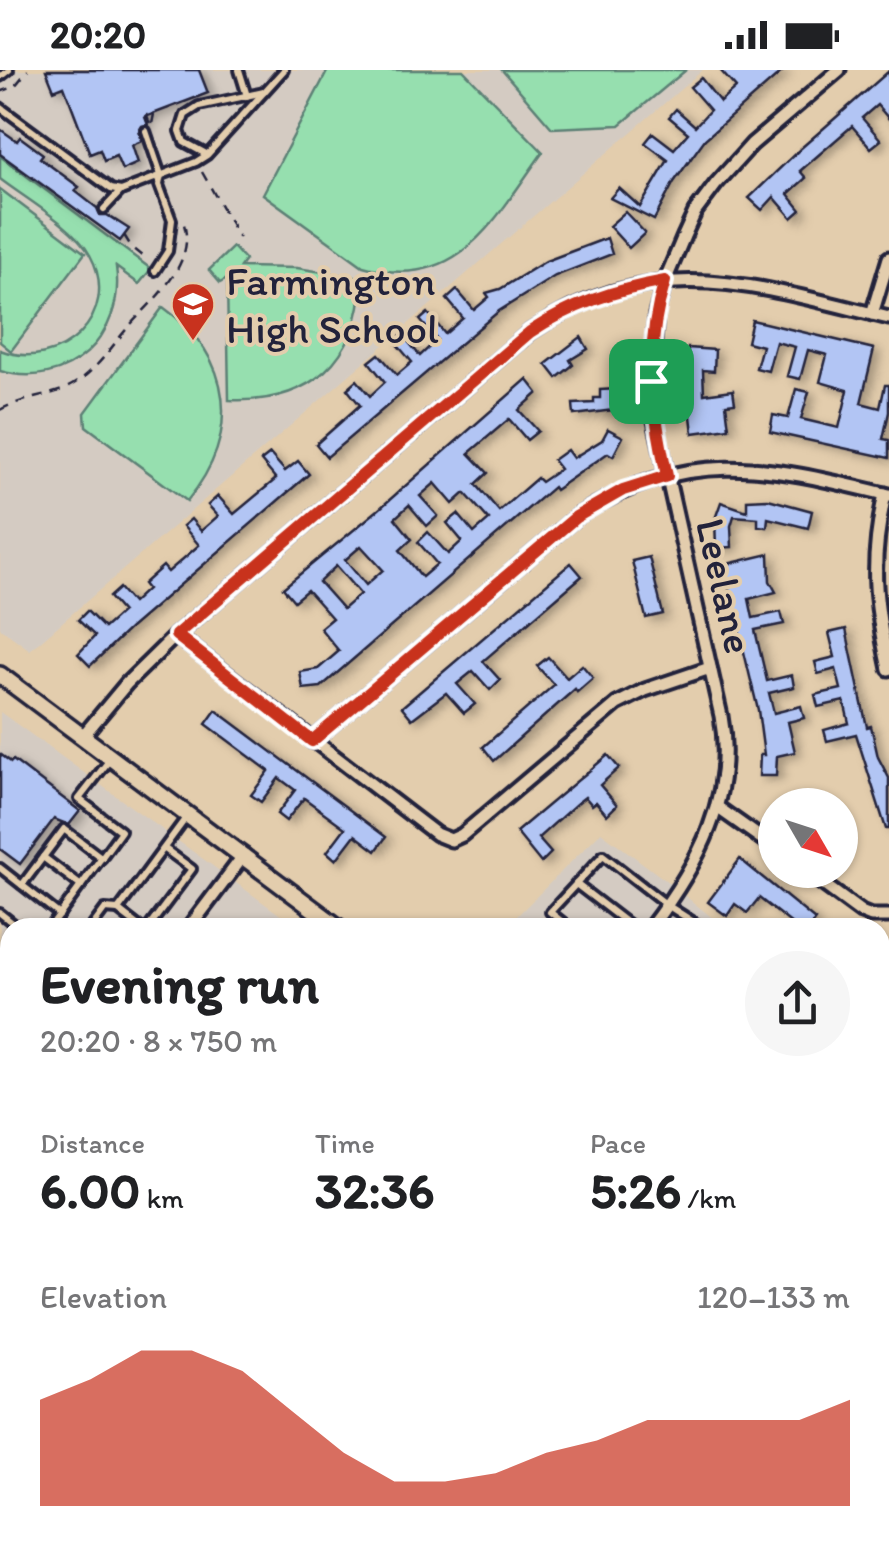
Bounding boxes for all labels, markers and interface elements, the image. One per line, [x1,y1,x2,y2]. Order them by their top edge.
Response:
text: 20:20 [50,12,146,58]
place label: Farmington High School [226,255,439,354]
school or university icon: Farmington High School [170,281,216,342]
pin [609,339,694,424]
icon: arrive [624,354,679,409]
street label: Leelane [685,513,765,659]
north arrow [758,788,858,888]
map controls [758,788,858,888]
text: Evening run [40,951,319,1017]
button: share [745,951,850,1056]
text: 20:20 · 8 × 750 m [40,1022,277,1060]
text: Distance [40,1126,145,1160]
text: Time [315,1126,375,1160]
text: Pace [590,1126,646,1160]
text: 6.00 [40,1160,140,1221]
text: 32:36 [315,1160,435,1221]
text: 5:26 [590,1160,681,1221]
text: km [140,1181,184,1215]
text: /km [681,1181,736,1215]
text: Elevation [40,1278,167,1316]
text: 120–133 m [697,1278,850,1316]

